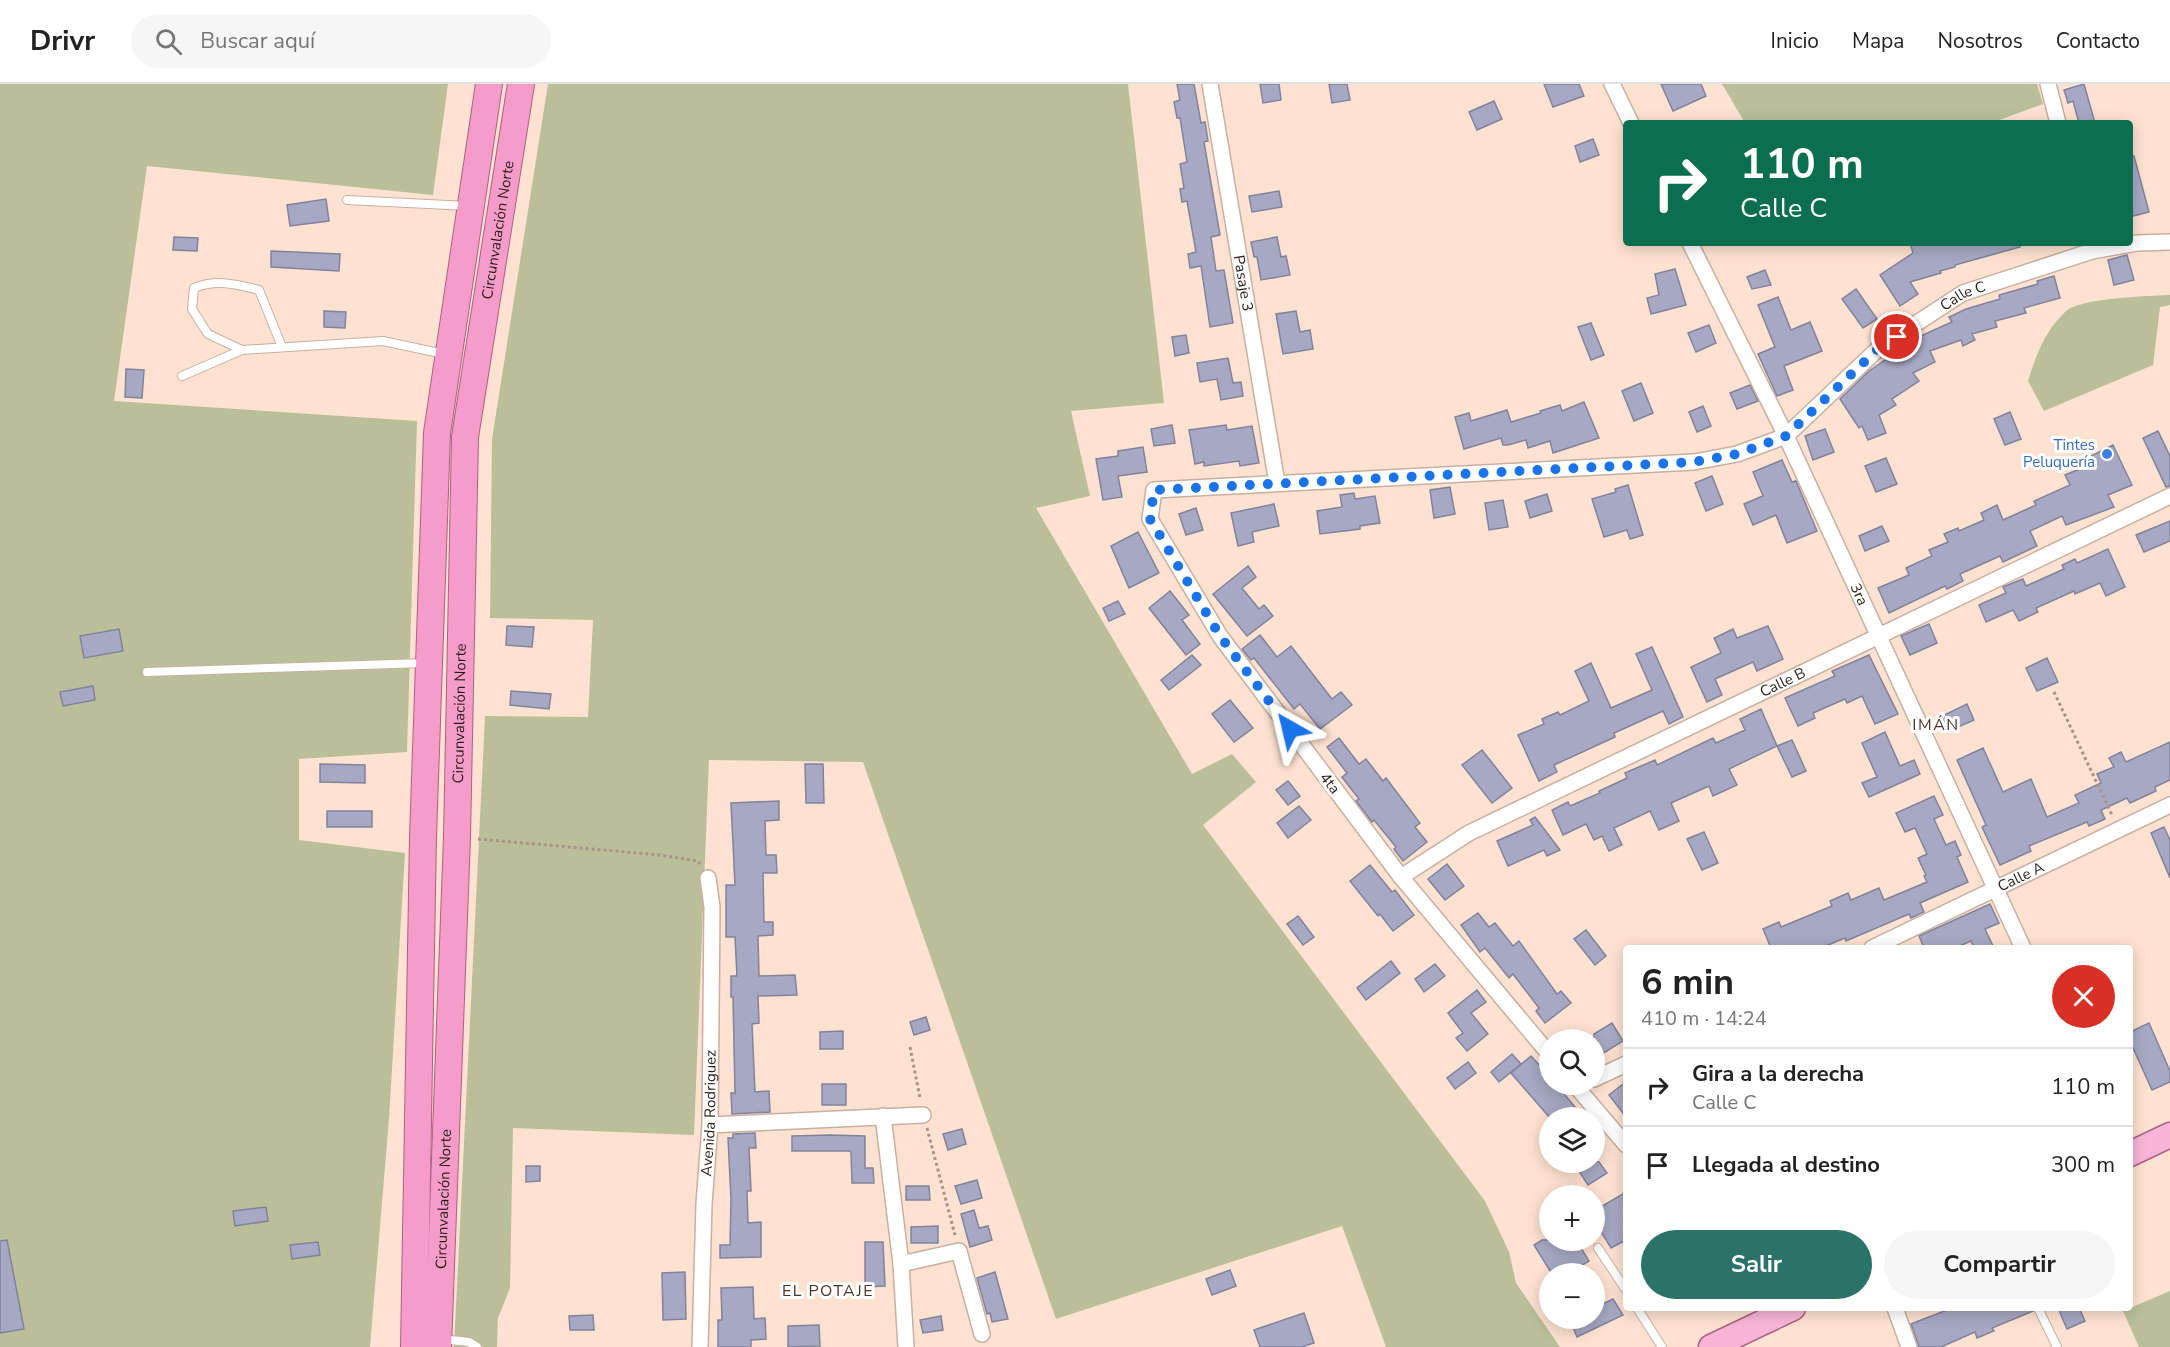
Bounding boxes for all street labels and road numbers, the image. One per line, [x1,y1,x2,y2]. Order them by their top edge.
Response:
street label: Circunvalación Norte [477,159,519,301]
street label: Pasaje 3 [1229,254,1258,313]
street label: Calle C [1936,276,1988,315]
street label: 3ra [1846,580,1873,609]
street label: Circunvalación Norte [448,643,471,784]
street label: Calle B [1756,663,1809,702]
street label: 4ta [1315,768,1345,798]
street label: Calle A [1994,857,2047,896]
street label: Avenida Rodriguez [696,1050,721,1177]
street label: Circunvalación Norte [431,1129,456,1270]

